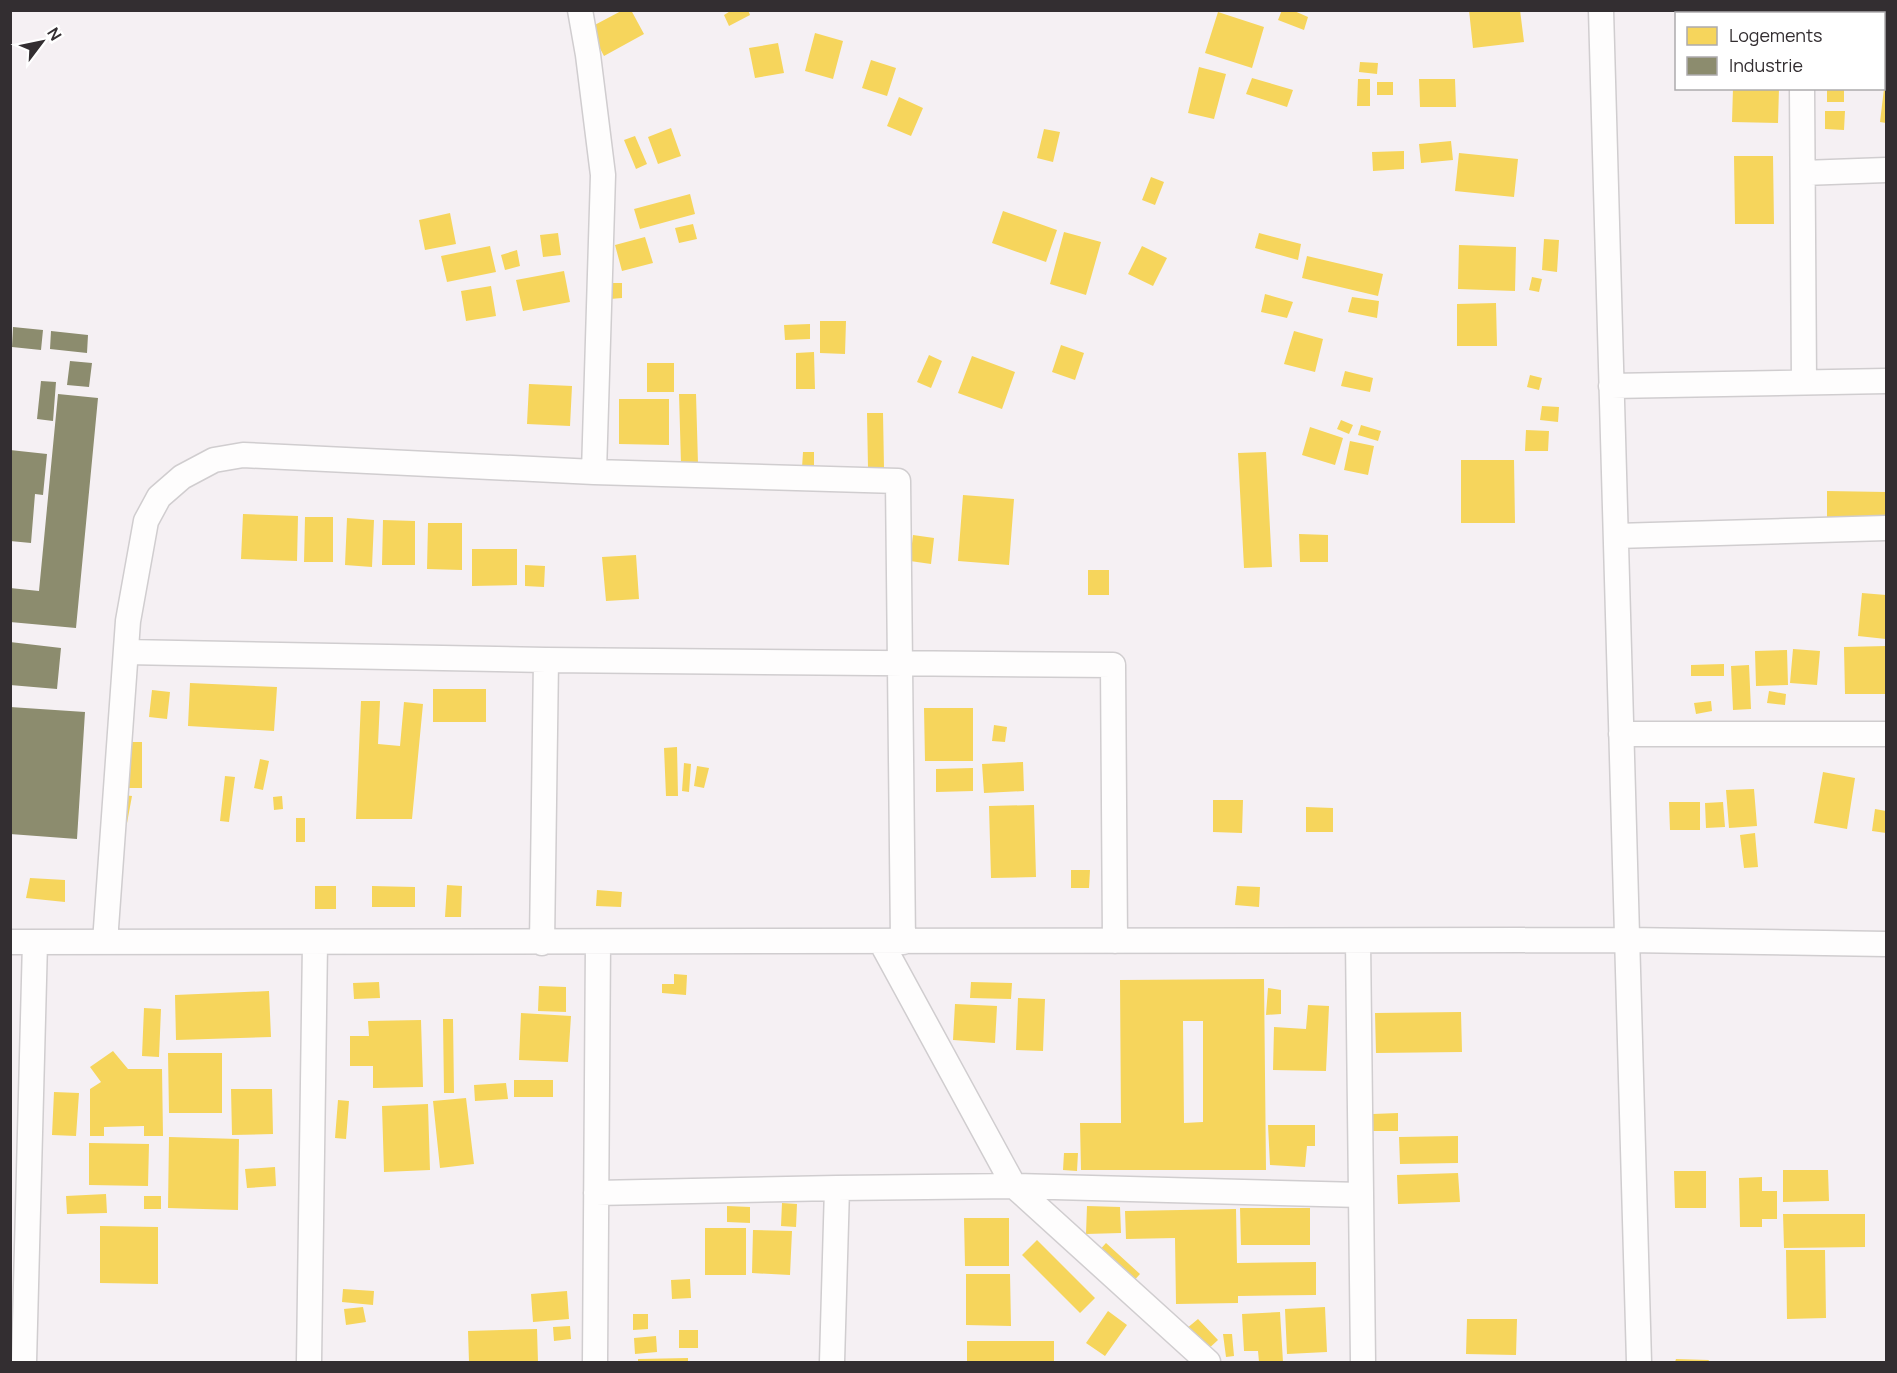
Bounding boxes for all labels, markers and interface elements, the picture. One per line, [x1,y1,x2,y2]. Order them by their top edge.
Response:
north arrow [12,12,72,72]
legend [1675,12,1885,90]
text: N [42,23,67,45]
text: Logements [1729,23,1823,47]
text: Industrie [1729,53,1803,77]

